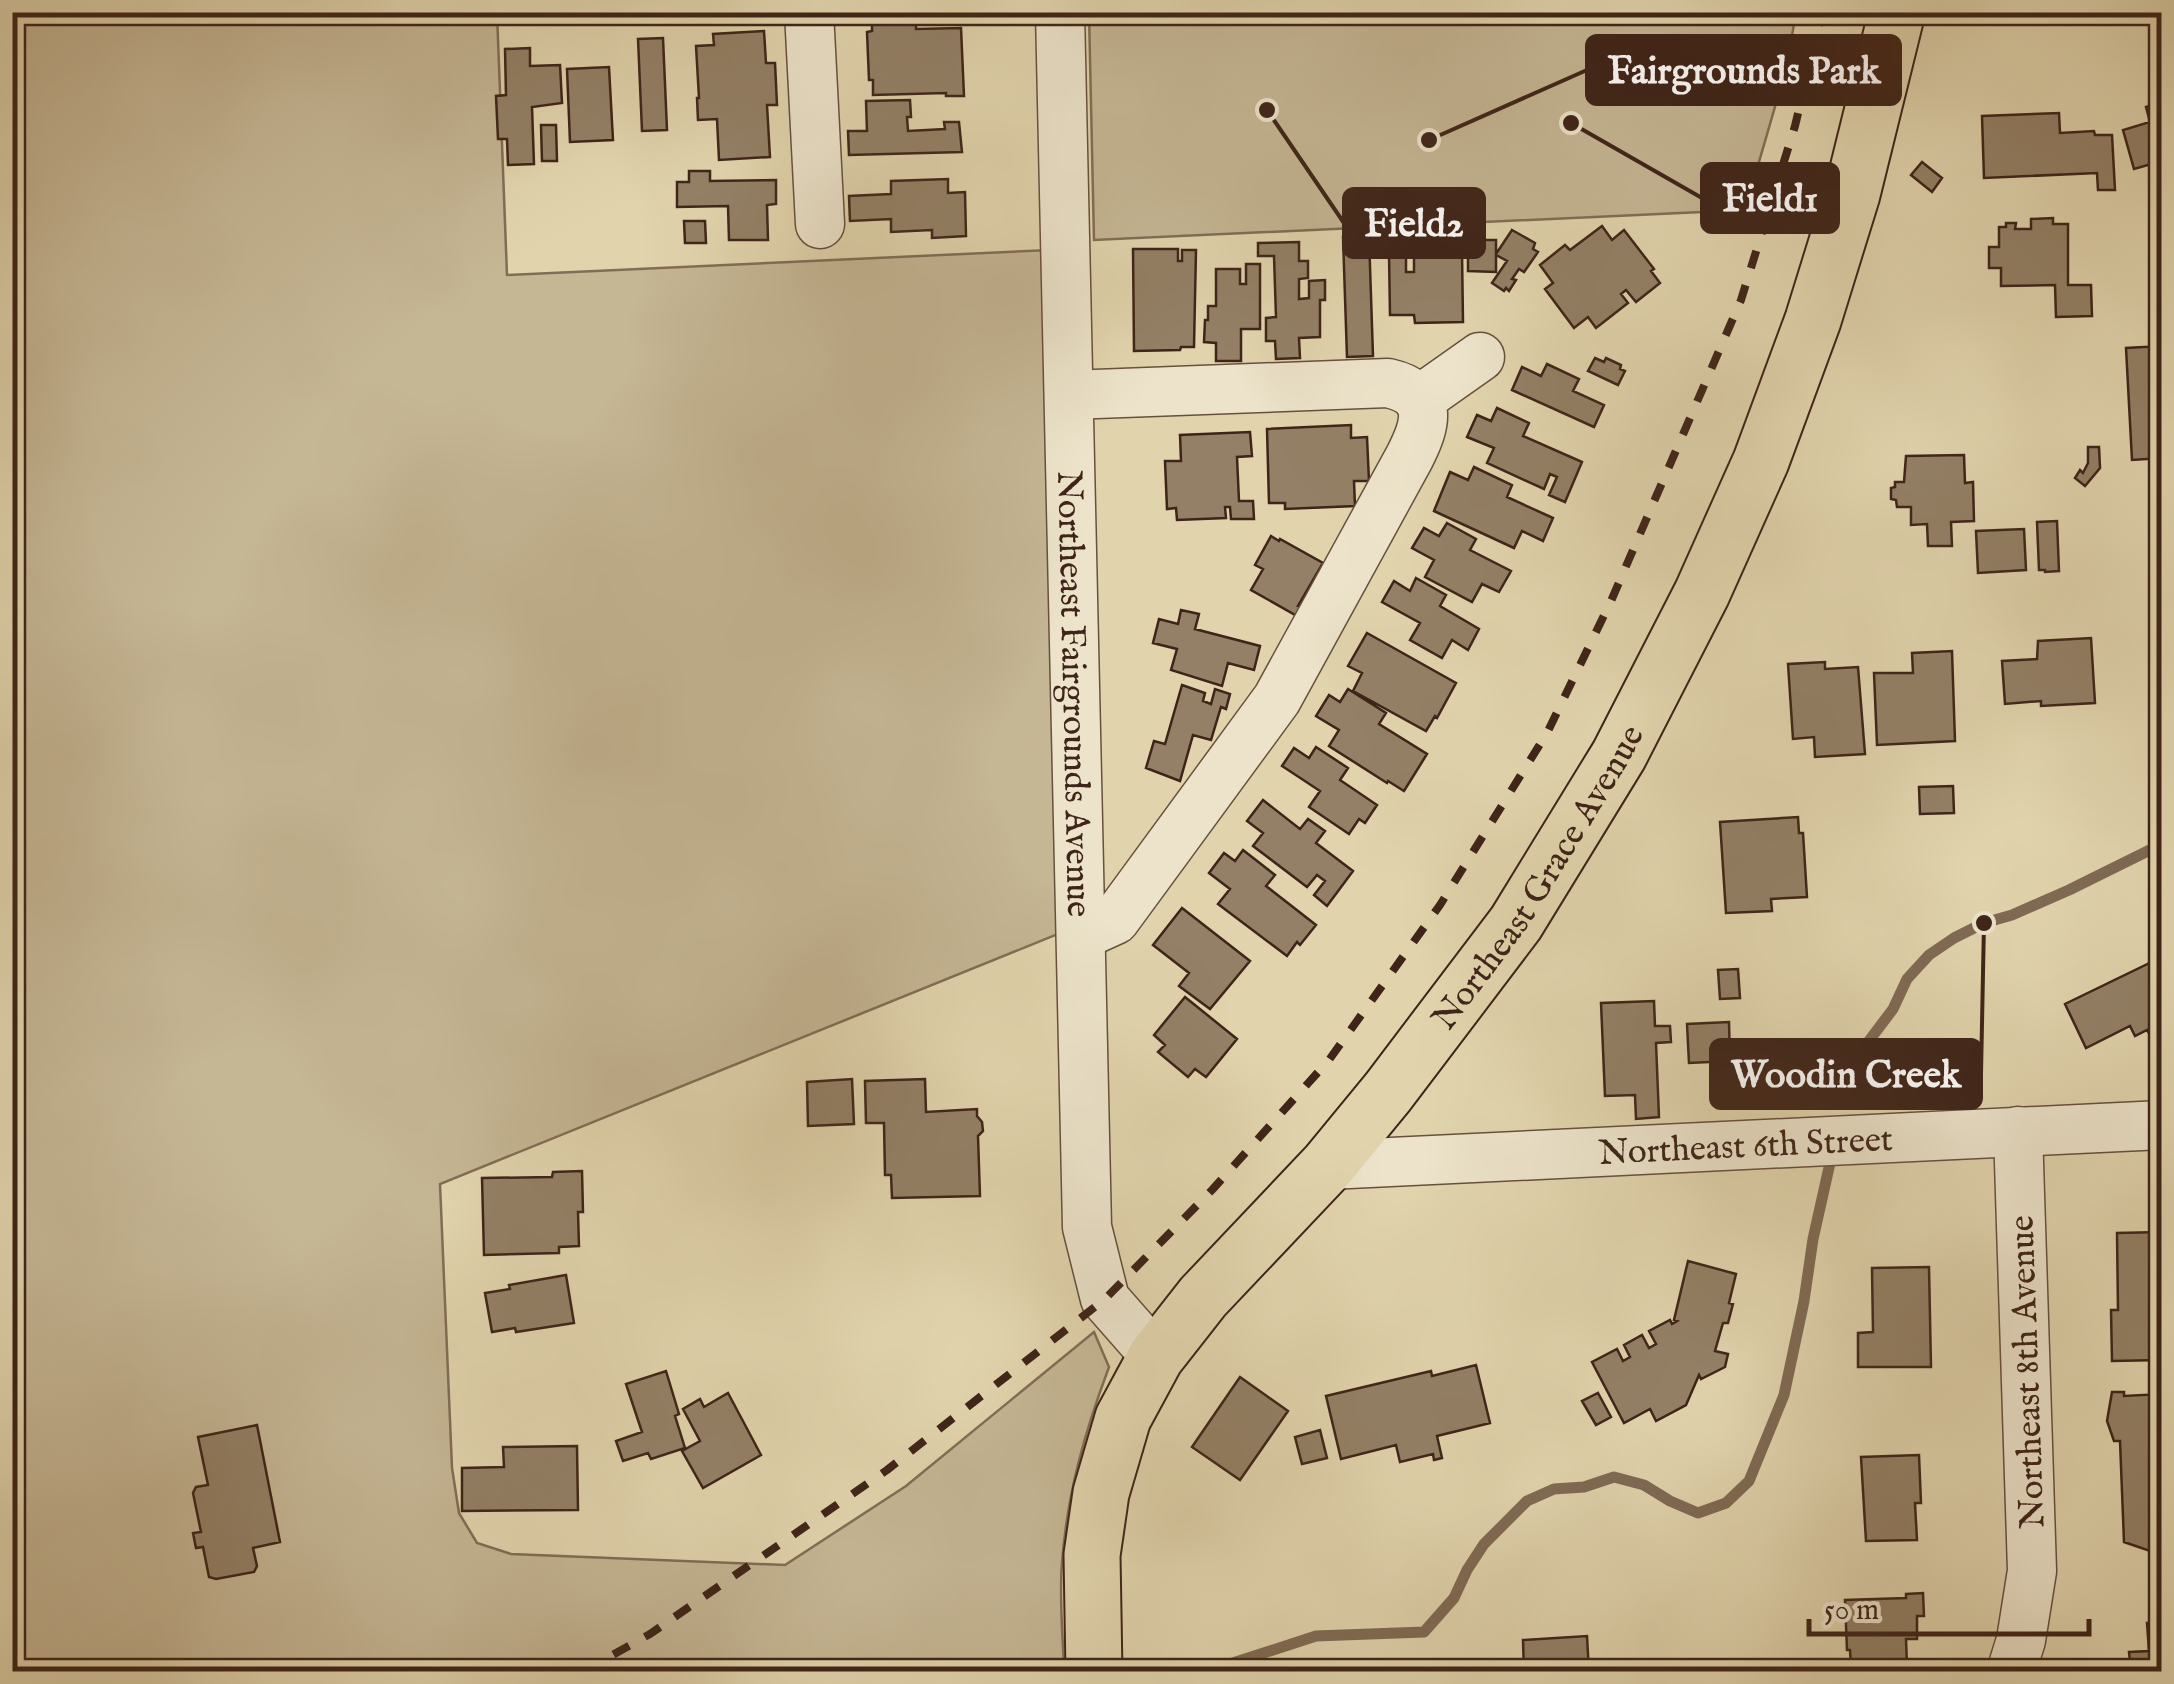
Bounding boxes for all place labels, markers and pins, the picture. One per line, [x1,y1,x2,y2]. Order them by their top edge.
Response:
callout: Fairgrounds Park [1587,36,1900,104]
callout: Field1 [1702,164,1838,232]
callout: Field2 [1344,189,1484,257]
callout: Woodin Creek [1711,1040,1981,1108]

